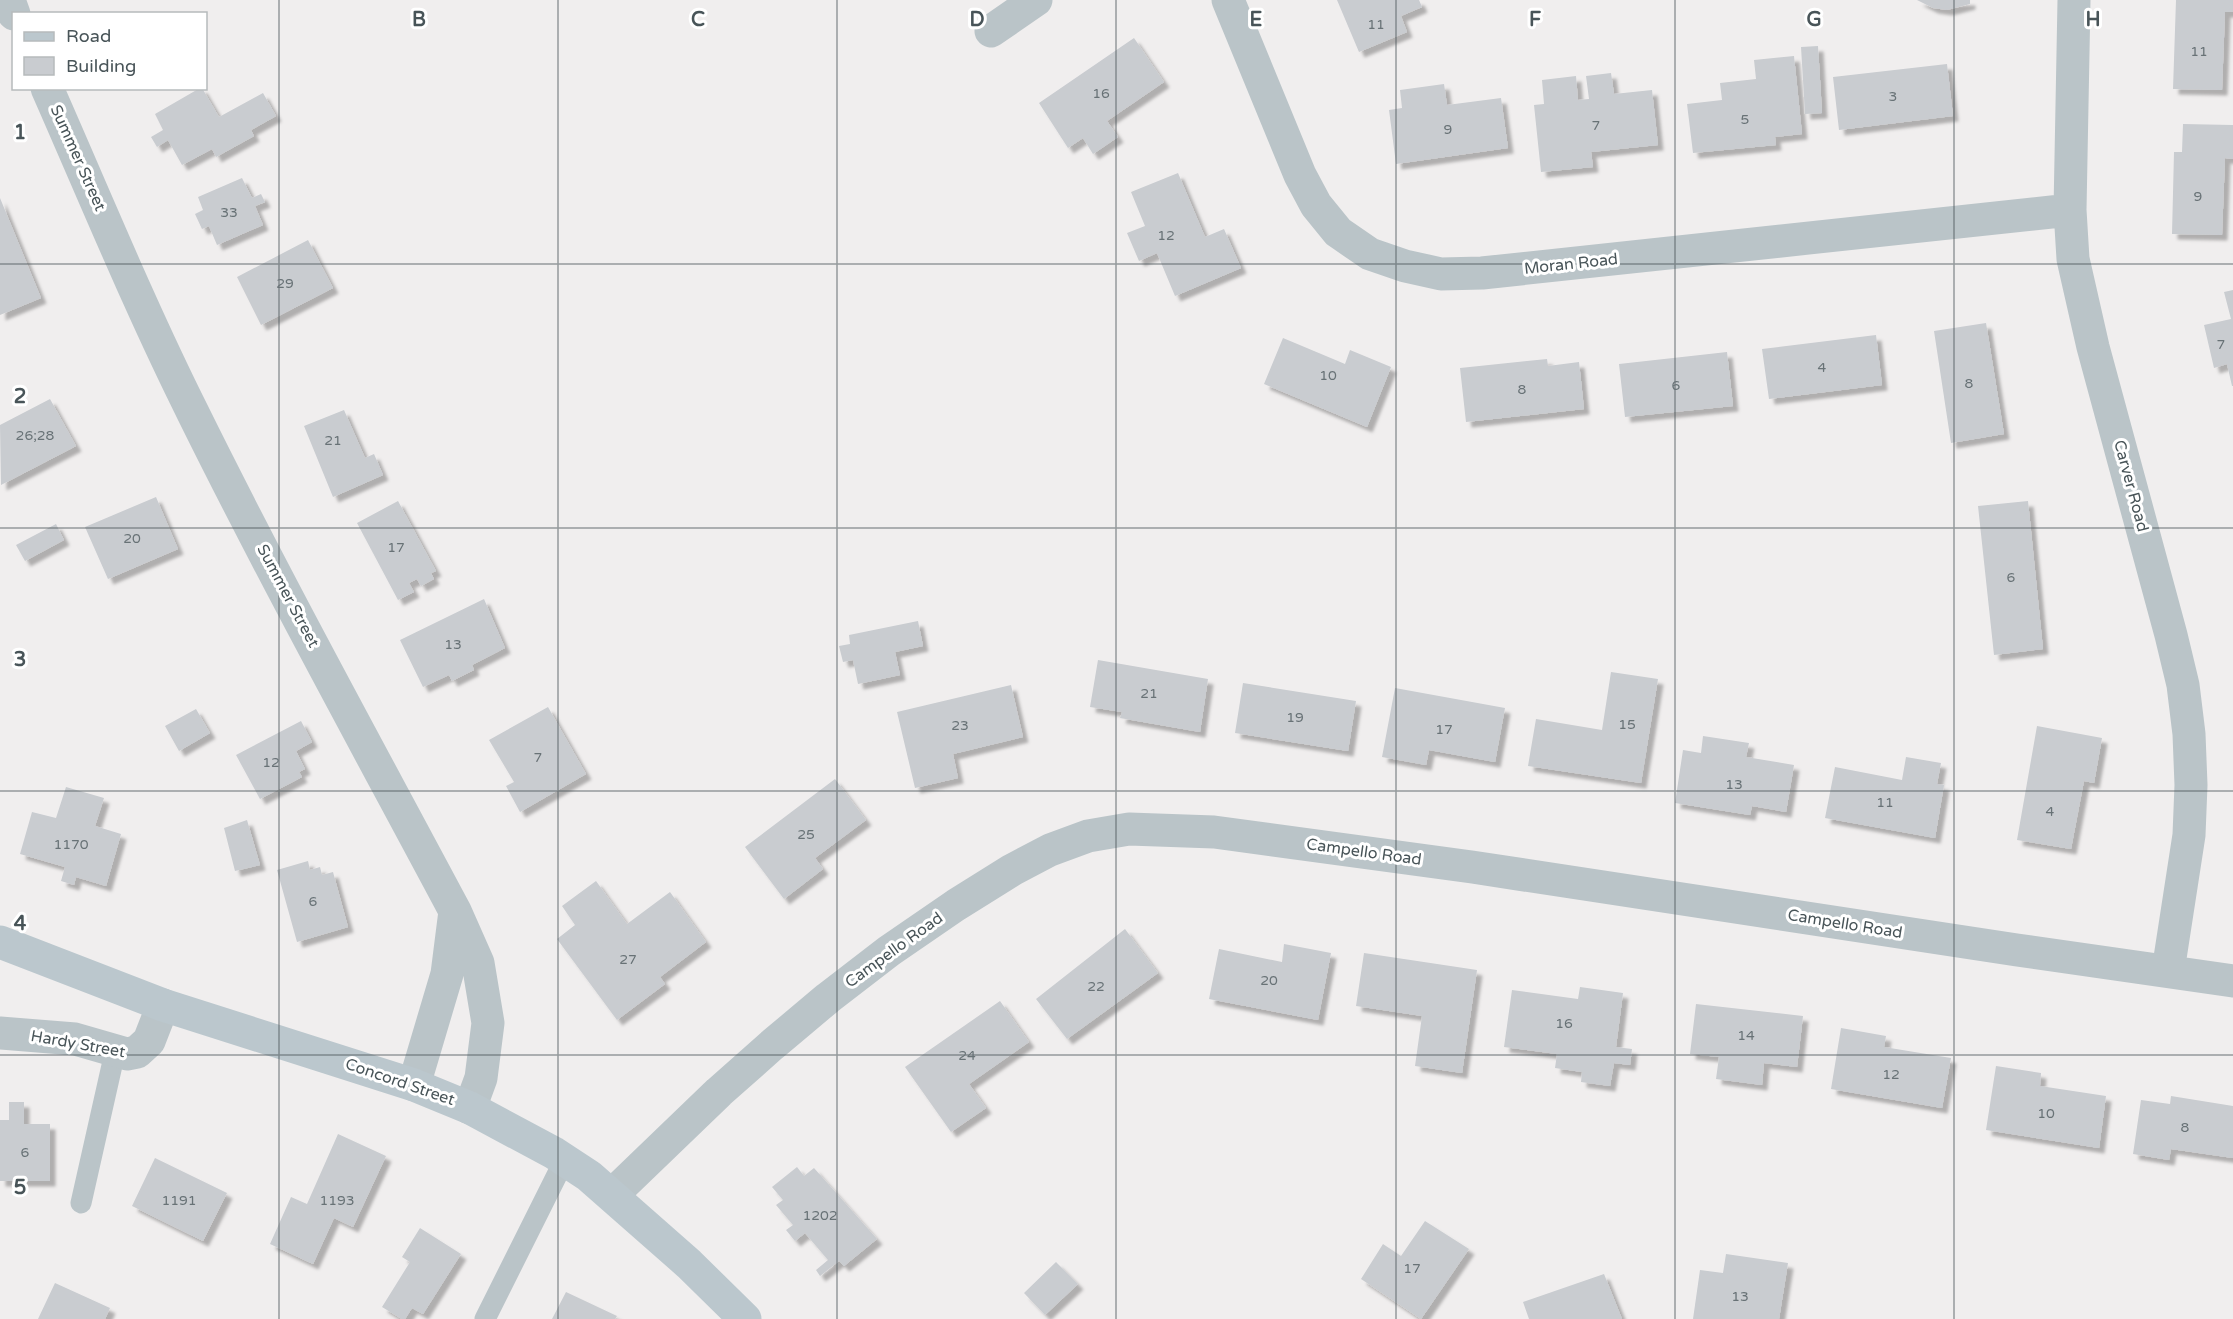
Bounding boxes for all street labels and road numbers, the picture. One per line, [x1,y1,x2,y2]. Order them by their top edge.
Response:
street label: Summer Street [46,102,110,214]
street label: Moran Road [1523,249,1619,279]
street label: Carver Road [2109,438,2153,534]
street label: Summer Street [252,541,324,651]
street label: Campello Road [1305,834,1423,870]
street label: Campello Road [1786,905,1904,943]
street label: Campello Road [841,908,947,992]
street label: Hardy Street [29,1026,127,1062]
street label: Concord Street [343,1054,457,1110]

